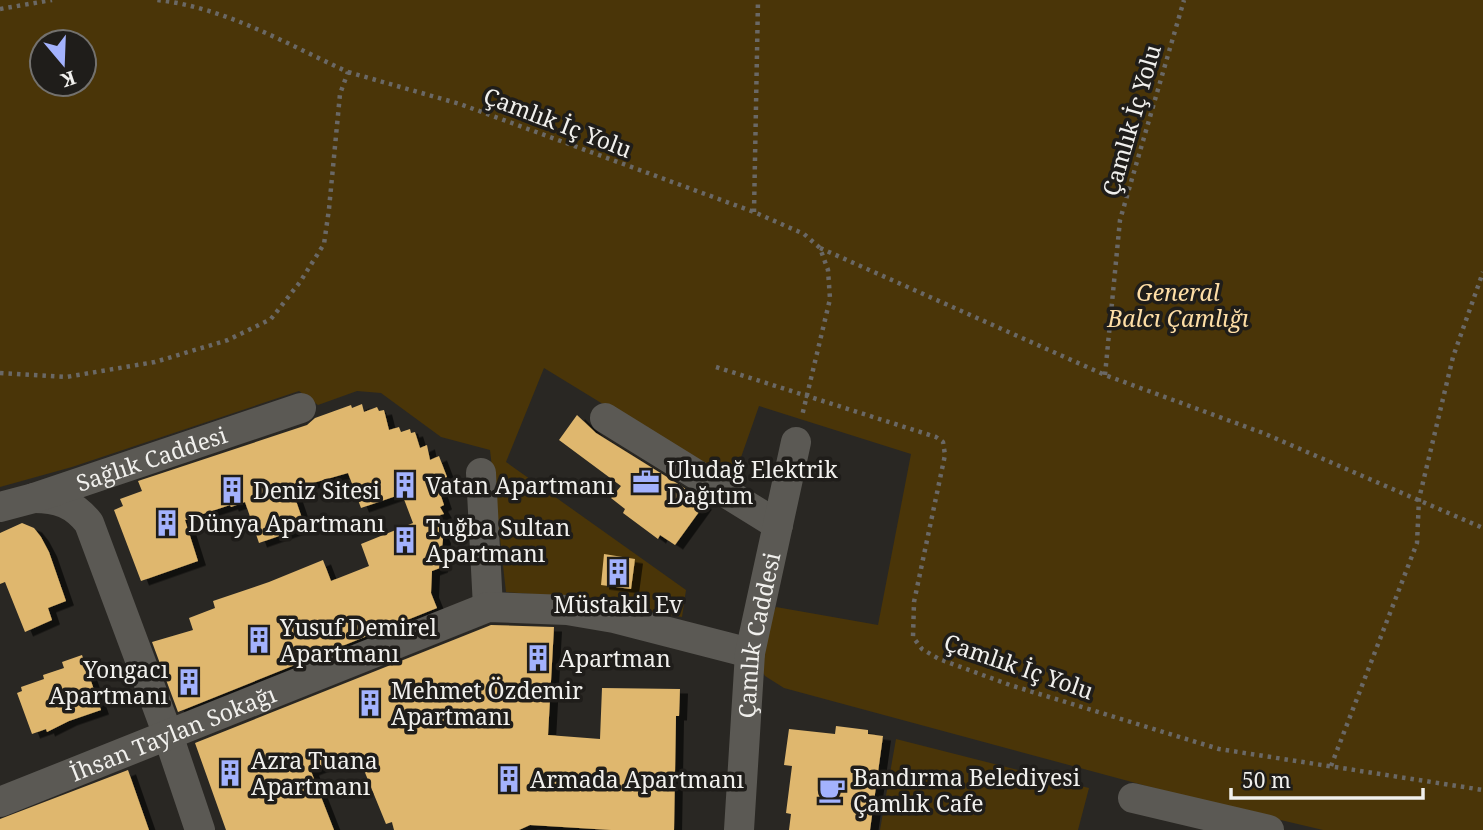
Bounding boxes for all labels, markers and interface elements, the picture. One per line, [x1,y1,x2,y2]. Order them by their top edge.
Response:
north arrow [28,28,98,98]
street label: Çamlık İç Yolu [1094,40,1168,200]
text: K [58,65,79,94]
street label: Çamlık İç Yolu [479,79,637,165]
park label: General Balcı Çamlığı [1106,276,1249,334]
street label: Sağlık Caddesi [72,418,232,499]
place label: Uludağ Elektrik Dağıtım [667,453,838,511]
office icon: Uludağ Elektrik Dağıtım [631,467,661,497]
place label: Vatan Apartmanı [426,469,615,501]
building icon: Vatan Apartmanı [390,470,420,500]
place label: Deniz Sitesi [253,474,381,506]
building icon: Deniz Sitesi [217,475,247,505]
place label: Dünya Apartmanı [188,507,385,539]
building icon: Dünya Apartmanı [152,508,182,538]
place label: Tuğba Sultan Apartmanı [426,511,570,569]
building icon: Tuğba Sultan Apartmanı [390,525,420,555]
street label: Çamlık Caddesi [730,549,788,719]
building icon: Müstakil Ev [603,557,633,587]
place label: Müstakil Ev [553,588,683,620]
place label: Yusuf Demirel Apartmanı [279,611,437,669]
building icon: Yusuf Demirel Apartmanı [244,625,274,655]
street label: Çamlık İç Yolu [940,625,1098,707]
place label: Apartman [559,642,671,674]
building icon: Apartman [523,643,553,673]
place label: Yongacı Apartmanı [49,653,169,711]
building icon: Yongacı Apartmanı [174,667,204,697]
place label: Mehmet Özdemir Apartmanı [391,674,583,732]
street label: İhsan Taylan Sokağı [65,677,281,788]
building icon: Mehmet Özdemir Apartmanı [355,688,385,718]
place label: Azra Tuana Apartmanı [251,744,378,802]
scale bar [1231,756,1424,800]
building icon: Azra Tuana Apartmanı [215,758,245,788]
place label: Bandırma Belediyesi Çamlık Cafe [853,761,1081,819]
place label: Armada Apartmanı [530,763,745,795]
building icon: Armada Apartmanı [494,764,524,794]
text: 50 m [1242,766,1291,794]
cafe icon: Bandırma Belediyesi Çamlık Cafe [817,775,847,805]

